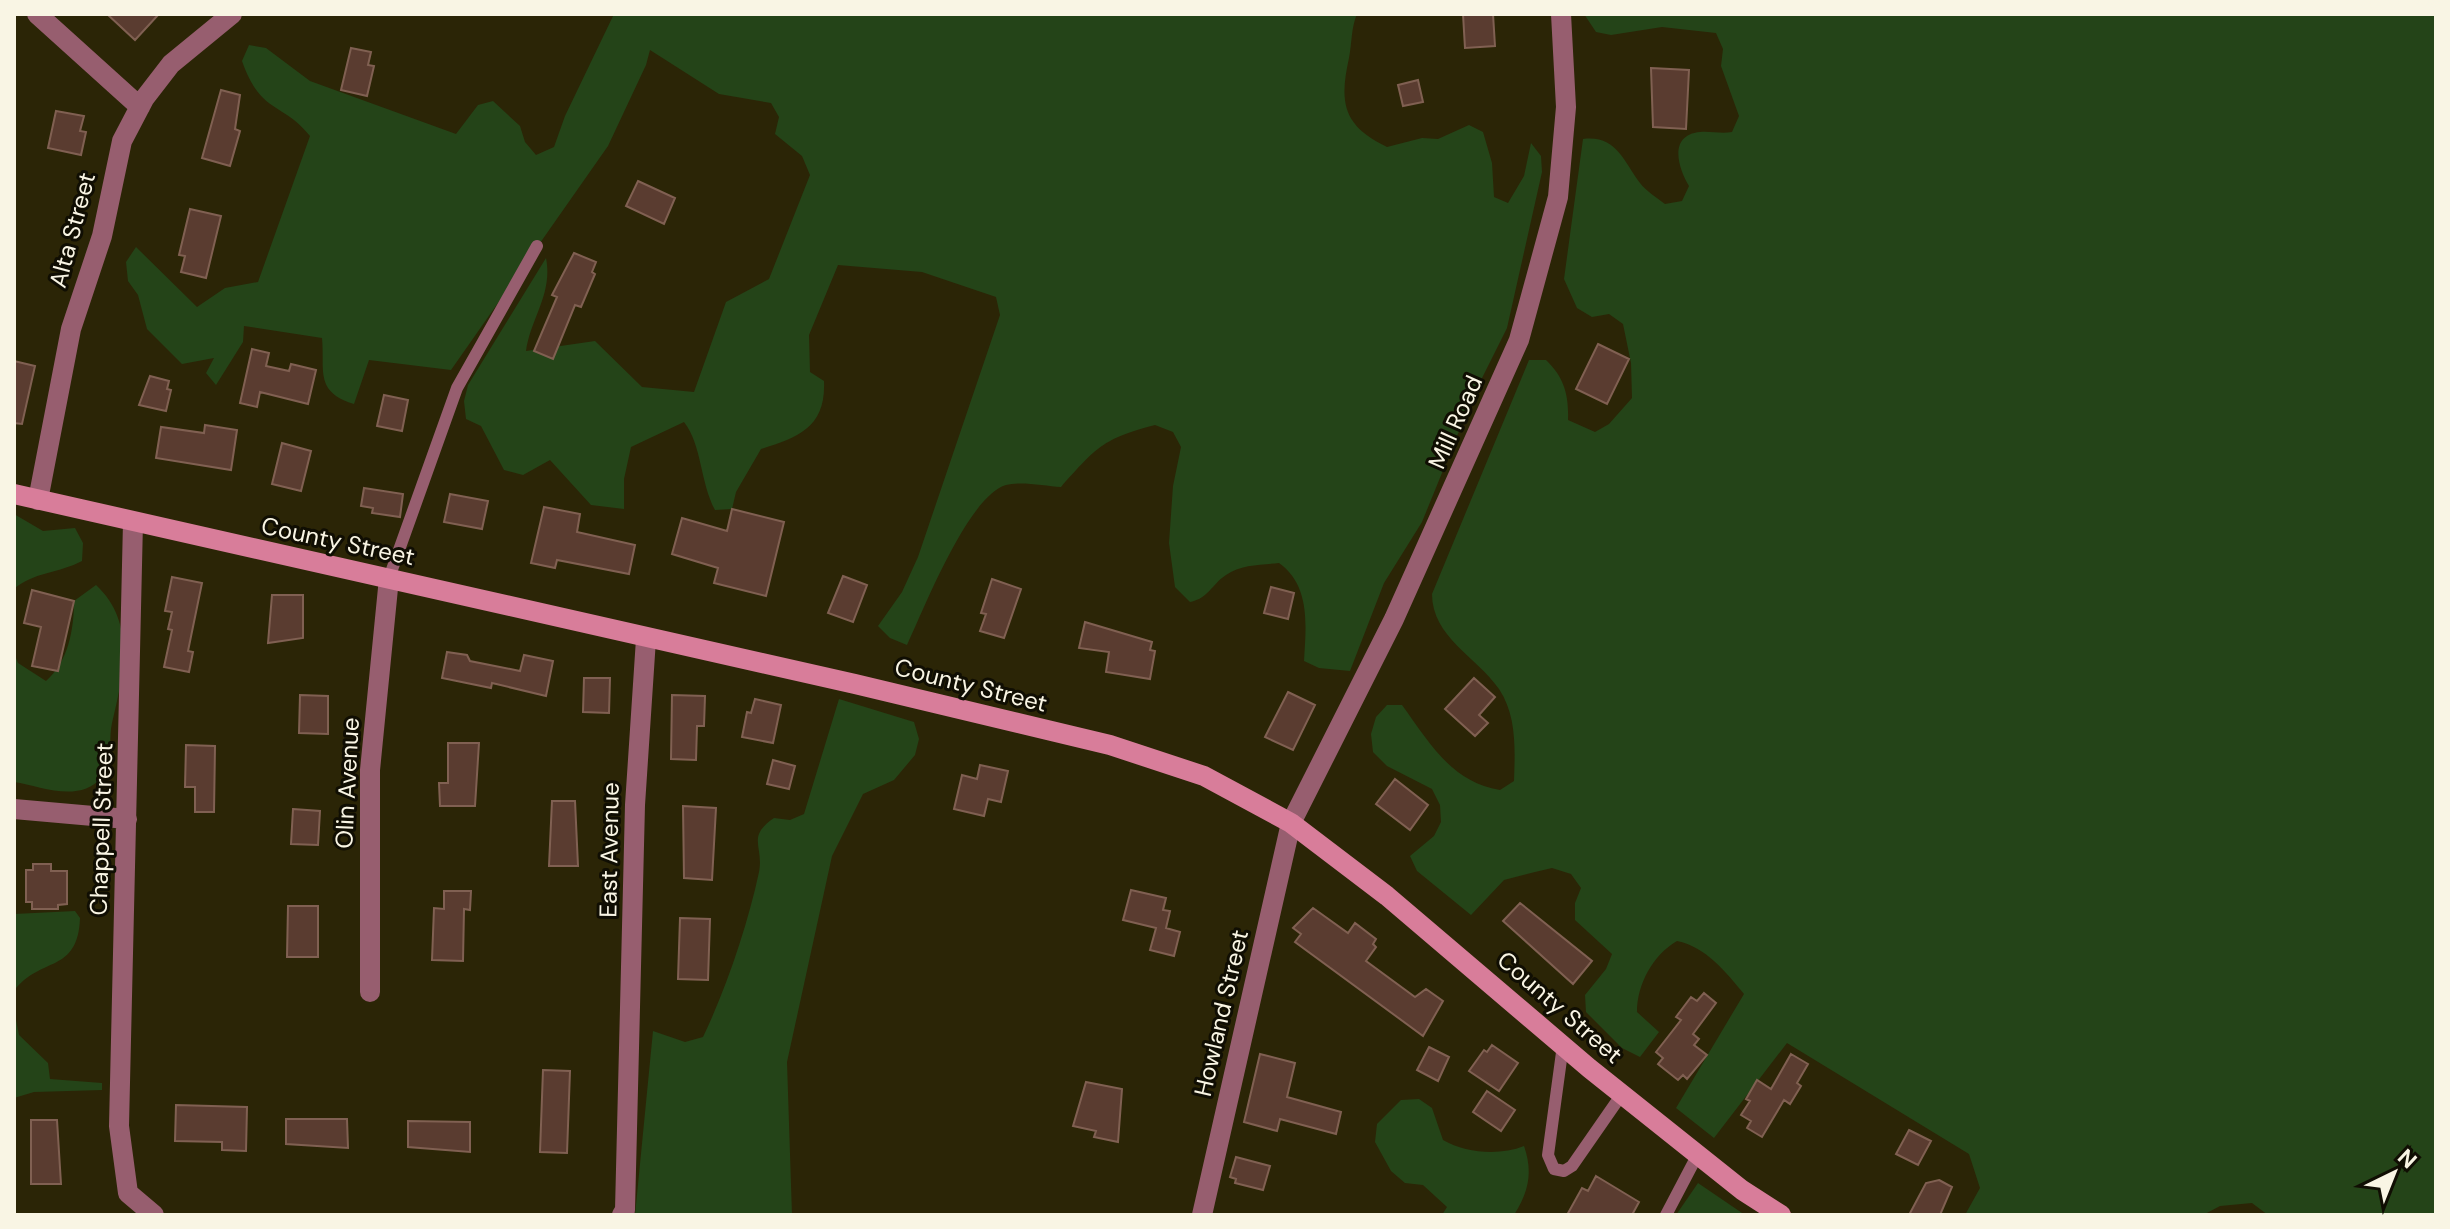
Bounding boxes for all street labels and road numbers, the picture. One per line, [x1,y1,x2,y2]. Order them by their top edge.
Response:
street label: Alta Street [42,169,102,291]
street label: Mill Road [1421,371,1489,473]
street label: County Street [258,510,418,572]
street label: County Street [892,651,1050,719]
street label: Olin Avenue [328,717,366,849]
street label: Chappell Street [82,742,120,916]
street label: East Avenue [592,782,626,918]
street label: Howland Street [1187,927,1255,1099]
street label: County Street [1491,944,1629,1070]

